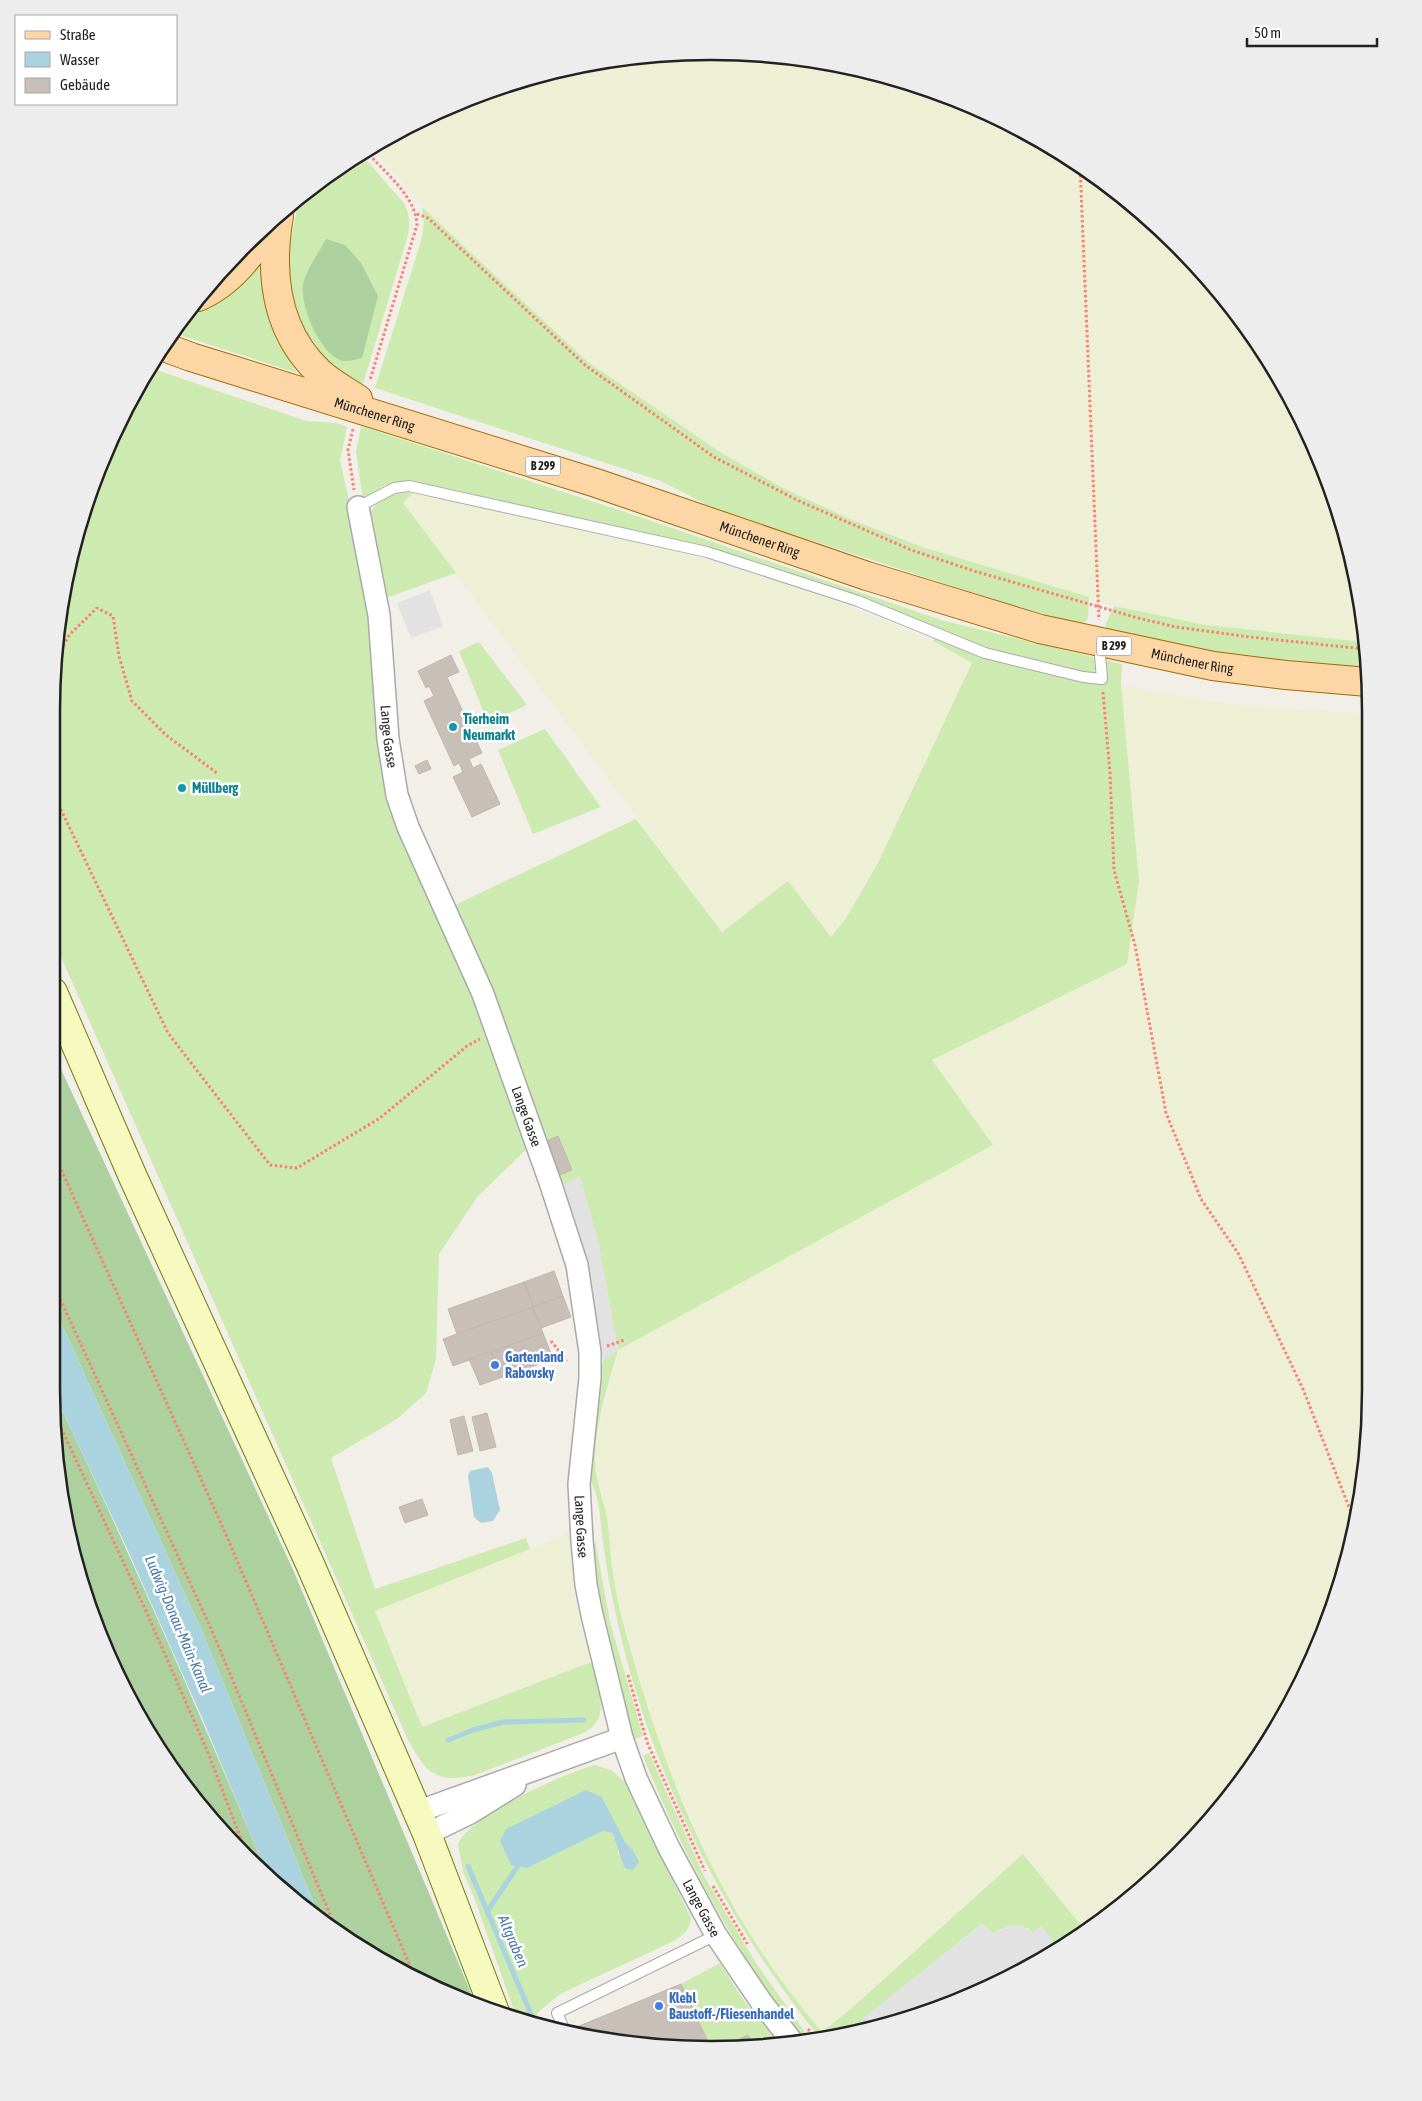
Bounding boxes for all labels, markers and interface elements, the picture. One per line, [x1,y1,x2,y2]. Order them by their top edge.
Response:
legend [15,15,178,105]
scale bar [1247,15,1377,47]
text: 50 m [1254,24,1281,41]
text: Straße [60,26,96,43]
text: Wasser [60,51,100,68]
text: Gebäude [60,76,110,93]
street label: Münchener Ring [332,394,417,434]
road number: B 299 [526,456,560,476]
street label: Münchener Ring [718,518,802,560]
road number: B 299 [1096,636,1132,656]
street label: Münchener Ring [1150,645,1234,676]
street label: Lange Gasse [378,705,401,769]
place label: Tierheim Neumarkt [463,711,515,743]
marker: Tierheim Neumarkt [447,721,459,733]
place label: Müllberg [192,780,239,796]
marker: Müllberg [176,782,188,794]
street label: Lange Gasse [509,1084,545,1149]
place label: Gartenland Rabovsky [505,1349,564,1381]
marker: Gartenland Rabovsky [489,1359,501,1371]
street label: Lange Gasse [572,1495,592,1559]
water label: Ludwig-Donau-Main-Kanal [142,1552,215,1695]
street label: Lange Gasse [680,1877,724,1940]
water label: Altgraben [495,1911,532,1969]
place label: Klebl Baustoff-/Fliesenhandel [669,1990,794,2022]
marker: Klebl Baustoff-/Fliesenhandel [653,2000,665,2012]

